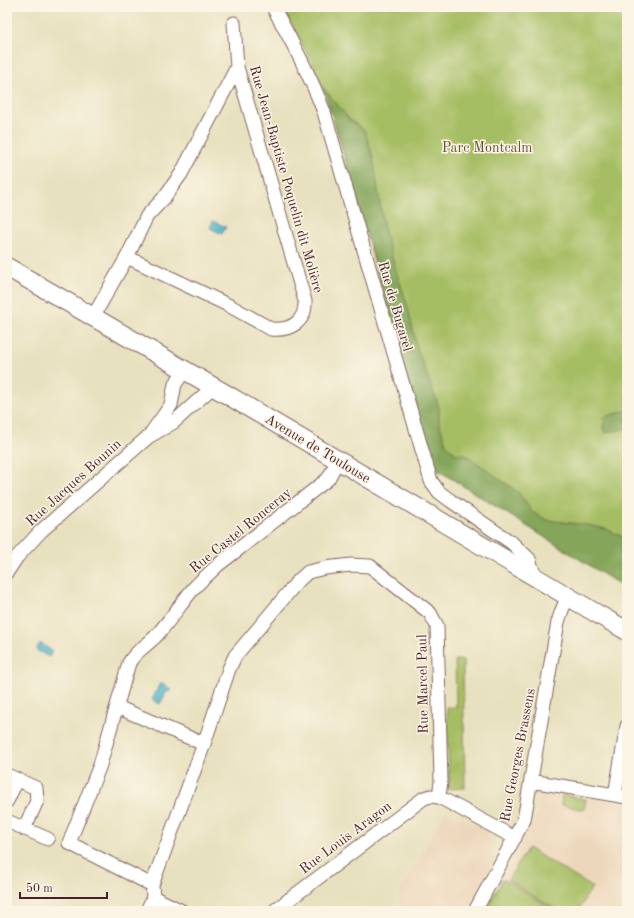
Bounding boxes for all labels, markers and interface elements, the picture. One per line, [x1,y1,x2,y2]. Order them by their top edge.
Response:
street label: Rue Jean-Baptiste Poquelin dit Molière [247,64,325,295]
park label: Parc Montcalm [442,141,532,155]
street label: Rue de Bugarel [375,260,415,353]
street label: Avenue de Toulouse [262,412,373,486]
street label: Rue Jacques Bounin [24,436,124,529]
street label: Rue Castel Ronceray [187,485,295,576]
street label: Rue Marcel Paul [415,634,431,734]
street label: Rue Georges Brassens [498,687,538,823]
street label: Rue Louis Aragon [297,799,394,877]
scale bar [20,874,107,900]
text: 50 m [26,882,53,895]

